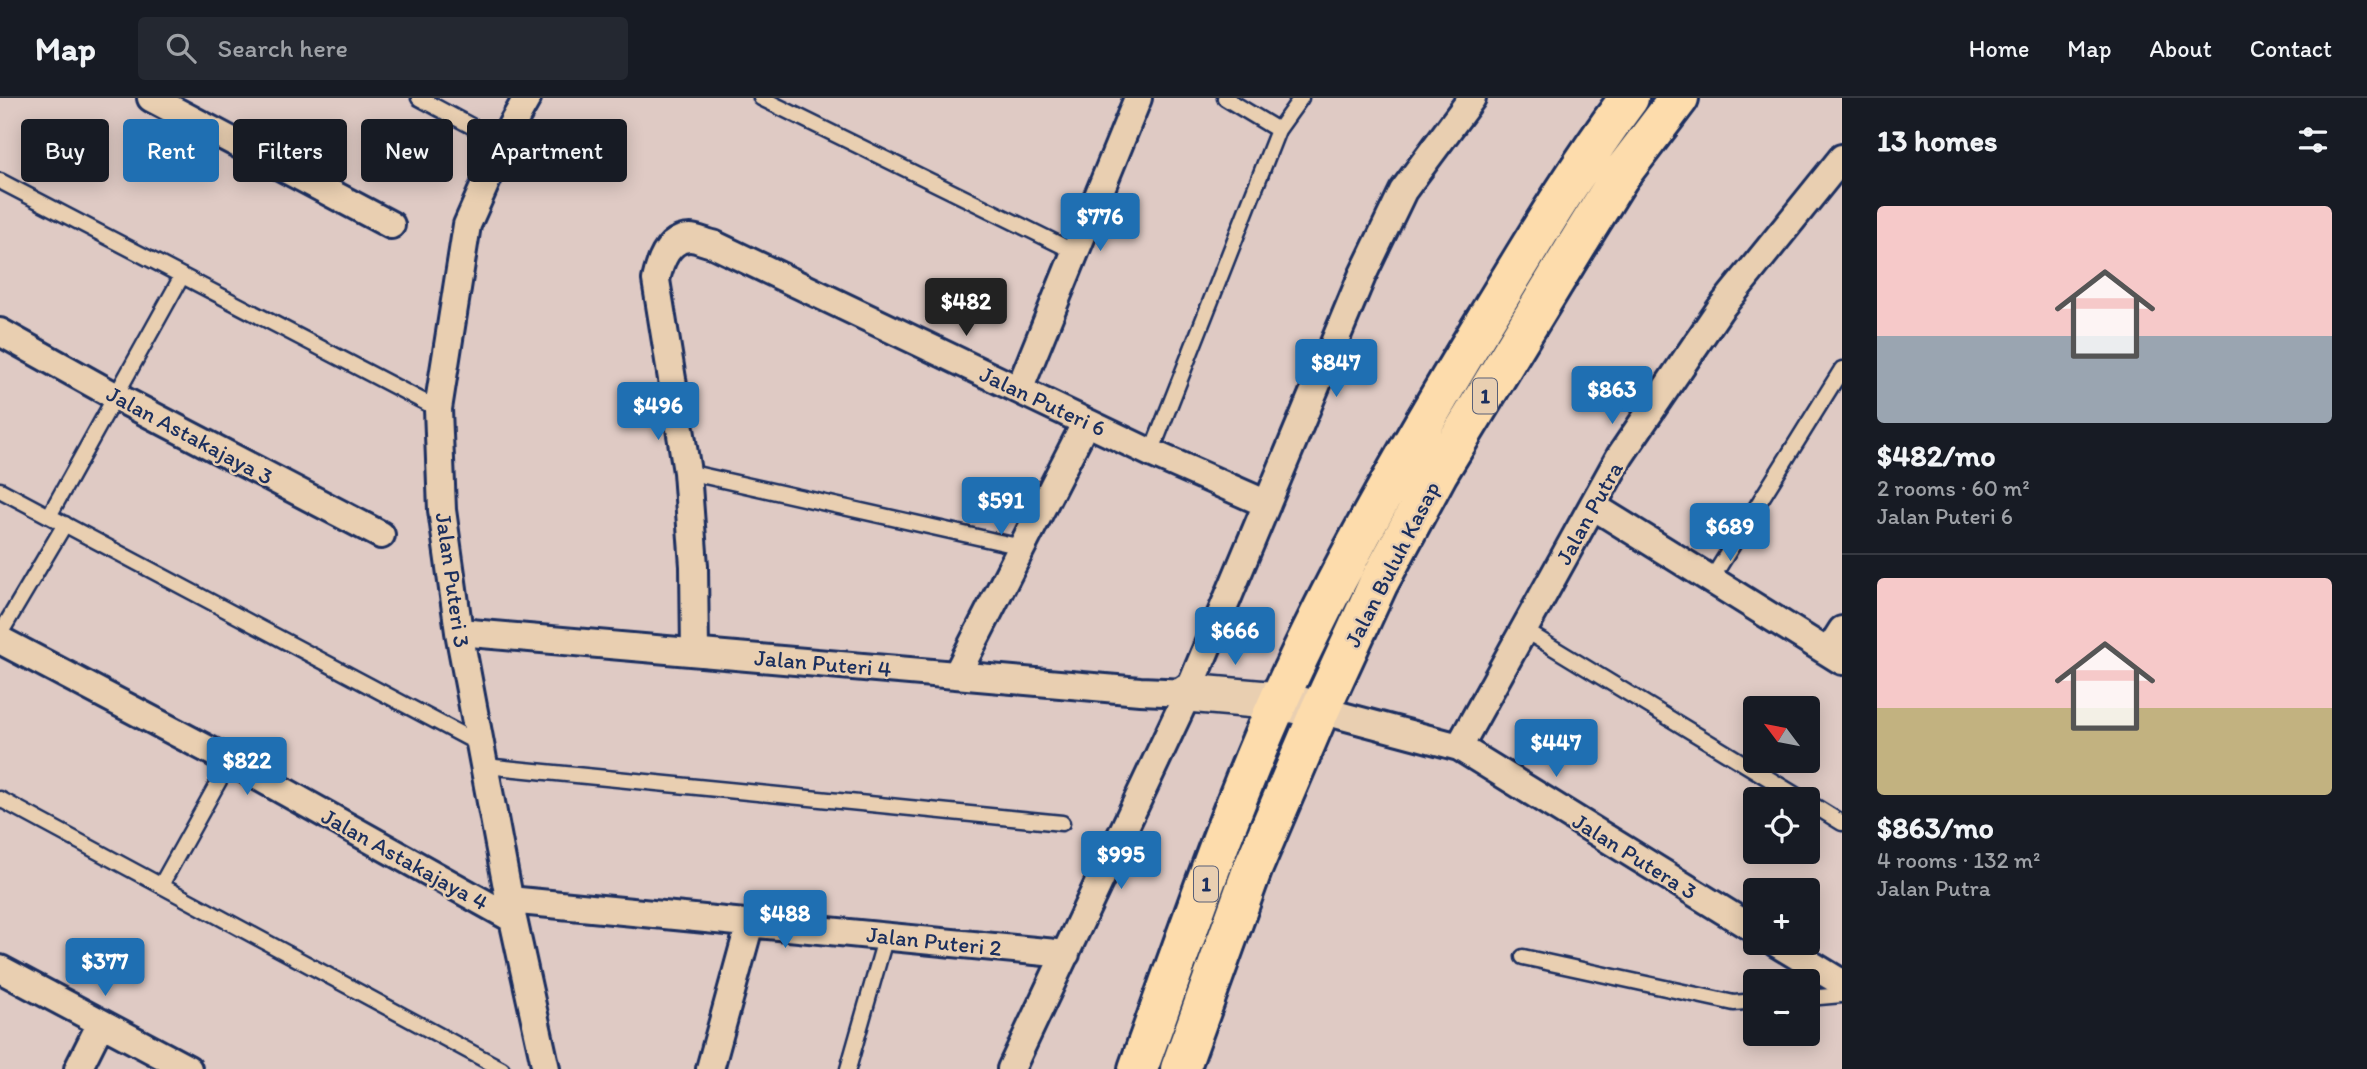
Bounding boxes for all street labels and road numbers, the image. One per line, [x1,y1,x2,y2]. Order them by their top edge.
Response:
street label: Jalan Puteri 6 [976,360,1110,442]
road number: 1 [1473,378,1497,414]
street label: Jalan Astakajaya 3 [102,379,278,491]
street label: Jalan Putra [1549,456,1629,569]
street label: Jalan Buluh Kasap [1338,476,1446,652]
street label: Jalan Puteri 3 [430,511,476,649]
street label: Jalan Puteri 4 [753,643,893,683]
street label: Jalan Astakajaya 4 [317,802,493,916]
street label: Jalan Putera 3 [1568,807,1702,905]
road number: 1 [1194,866,1218,902]
street label: Jalan Puteri 2 [865,920,1003,962]

